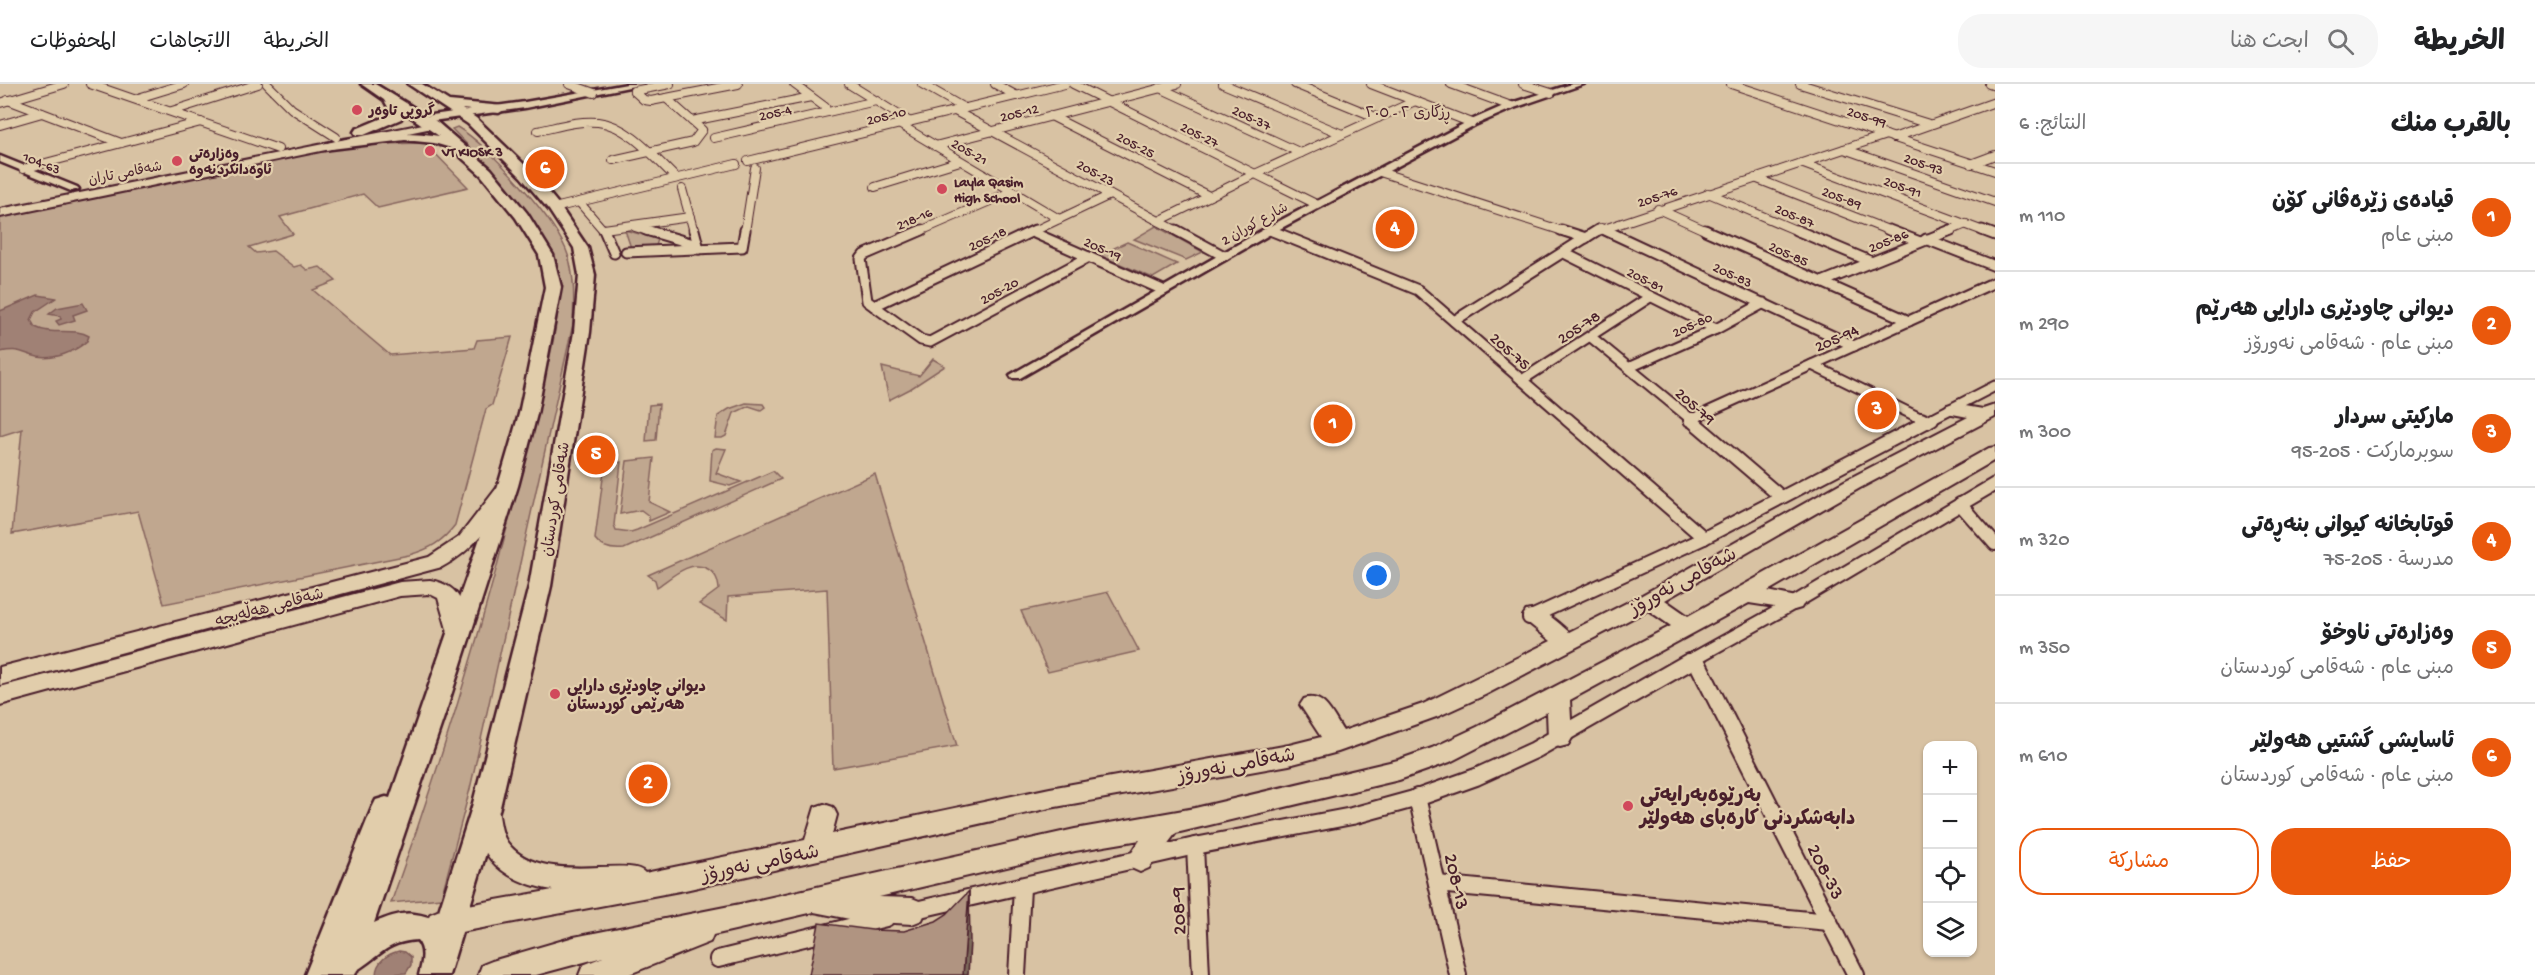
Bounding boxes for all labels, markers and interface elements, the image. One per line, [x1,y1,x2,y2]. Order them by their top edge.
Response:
search box [1958,14,2378,68]
icon: search [2324,25,2357,58]
text: الخريطة [2414,27,2505,60]
text: ابحث هنا [2230,30,2309,56]
text: المحفوظات [30,31,116,56]
text: الاتجاهات [149,31,231,56]
text: الخريطة [264,31,329,56]
place label: گروپی تاوەر [367,101,435,121]
street label: 205-12 [999,101,1041,127]
street label: 205-4 [757,102,794,126]
marker: گروپی تاوەر [350,103,364,117]
street label: 205-37 [1229,103,1274,136]
district label: ڕزگاری ٢ - ٢٠٥ [1365,103,1451,125]
street label: 205-10 [865,104,908,131]
street label: 205-99 [1844,104,1888,133]
text: بالقرب منك [2391,111,2511,142]
text: النتائج: 6 [2019,114,2086,137]
street label: 205-27 [1177,120,1222,153]
street label: 205-25 [1113,129,1157,163]
street label: 205-21 [948,136,990,170]
marker: VT KIOSK 3 [423,144,437,158]
place label: VT KIOSK 3 [441,145,503,162]
pin: 6 [526,146,564,191]
place label: وەزارەتی ئاوەدانکردنەوە [189,147,272,180]
street label: 104-63 [19,149,62,180]
street label: 205-93 [1901,151,1945,180]
marker: وەزارەتی ئاوەدانکردنەوە [170,154,184,168]
street label: 205-23 [1073,157,1117,191]
street label: شەقامی تاران [87,159,164,190]
street label: 205-91 [1881,174,1923,203]
place label: Layla Qasim High School [954,175,1023,208]
marker: Layla Qasim High School [935,182,949,196]
street label: 205-76 [1636,184,1681,213]
street label: 205-89 [1819,184,1863,215]
text: قیادەی زێرەڤانی کۆن [2272,190,2454,216]
street label: شارع كوران 2 [1219,200,1292,251]
street label: 205-87 [1772,201,1817,234]
street label: 218-16 [894,205,936,235]
pin: 4 [1376,206,1414,252]
text: 110 m [2019,206,2065,229]
text: 1 [2487,206,2496,229]
street label: 205-18 [966,224,1010,256]
street label: 205-86 [1867,226,1912,258]
text: مبنى عام [2381,226,2454,249]
street label: 205-19 [1081,235,1123,266]
street label: 205-85 [1766,239,1810,272]
street label: 205-83 [1710,260,1754,293]
street label: 205-81 [1623,265,1667,298]
street label: 205-20 [978,275,1022,310]
text: دیوانی چاودێری دارایی هەرێم [2195,298,2454,324]
street label: 205-78 [1555,308,1605,350]
street label: 205-80 [1670,310,1716,343]
text: 290 m [2019,314,2069,337]
text: 2 [2487,314,2496,337]
street label: 205-94 [1813,322,1863,358]
street label: 205-75 [1485,330,1533,375]
text: مبنى عام · شەقامی نەورۆز [2245,334,2454,357]
street label: 205-79 [1670,385,1718,430]
pin: 3 [1858,388,1896,432]
pin: 1 [1314,402,1352,446]
text: ماركيتى سردار [2336,406,2454,432]
text: 300 m [2019,422,2071,445]
text: 3 [2486,422,2497,445]
pin: 5 [576,432,616,478]
street label: شەقامی کوردستان [539,441,576,558]
text: سوبرماركت · 205-95 [2292,442,2454,465]
text: قوتابخانە کیوانی بنەڕەتی [2241,514,2454,540]
text: 320 m [2019,530,2070,553]
text: 4 [2487,530,2496,553]
street label: شەقامی نەورۆز [1623,543,1742,623]
text: مدرسة · 205-75 [2324,550,2454,573]
your location [1362,561,1391,590]
street label: شەقامی هەڵەبجە [212,581,326,633]
text: وەزارەتی ناوخۆ [2322,622,2454,648]
text: 350 m [2019,638,2070,661]
text: 5 [2486,638,2497,661]
text: مبنى عام · شەقامی کوردستان [2220,658,2454,681]
place label: دیوانی چاودێری دارایی هەرێمی کوردستان [567,678,706,716]
marker: دیوانی چاودێری دارایی هەرێمی کوردستان [548,687,562,701]
text: ئاسایشی گشتیی هەولێر [2251,730,2454,756]
map controls [1923,741,1977,957]
button: + [1923,741,1977,795]
street label: شەقامی نەورۆز [1173,744,1298,791]
text: 610 m [2019,746,2068,769]
text: 6 [2486,746,2497,769]
pin: 2 [628,762,668,806]
text: مبنى عام · شەقامی کوردستان [2220,766,2454,789]
place label: بەرێوەبەرایەتی دابەشکردنی کارەبای هەولێر [1638,785,1855,832]
button: − [1923,795,1977,849]
marker: بەرێوەبەرایەتی دابەشکردنی کارەبای هەولێر [1621,799,1635,813]
button: مشاركة [2019,828,2259,895]
button: حفظ [2271,828,2511,895]
street label: شەقامی نەورۆز [697,841,822,890]
street label: 208-33 [1800,841,1848,904]
button: locate [1923,849,1977,903]
street label: 208-13 [1437,851,1472,912]
street label: 208-9 [1168,886,1193,936]
button: layers [1923,903,1977,957]

